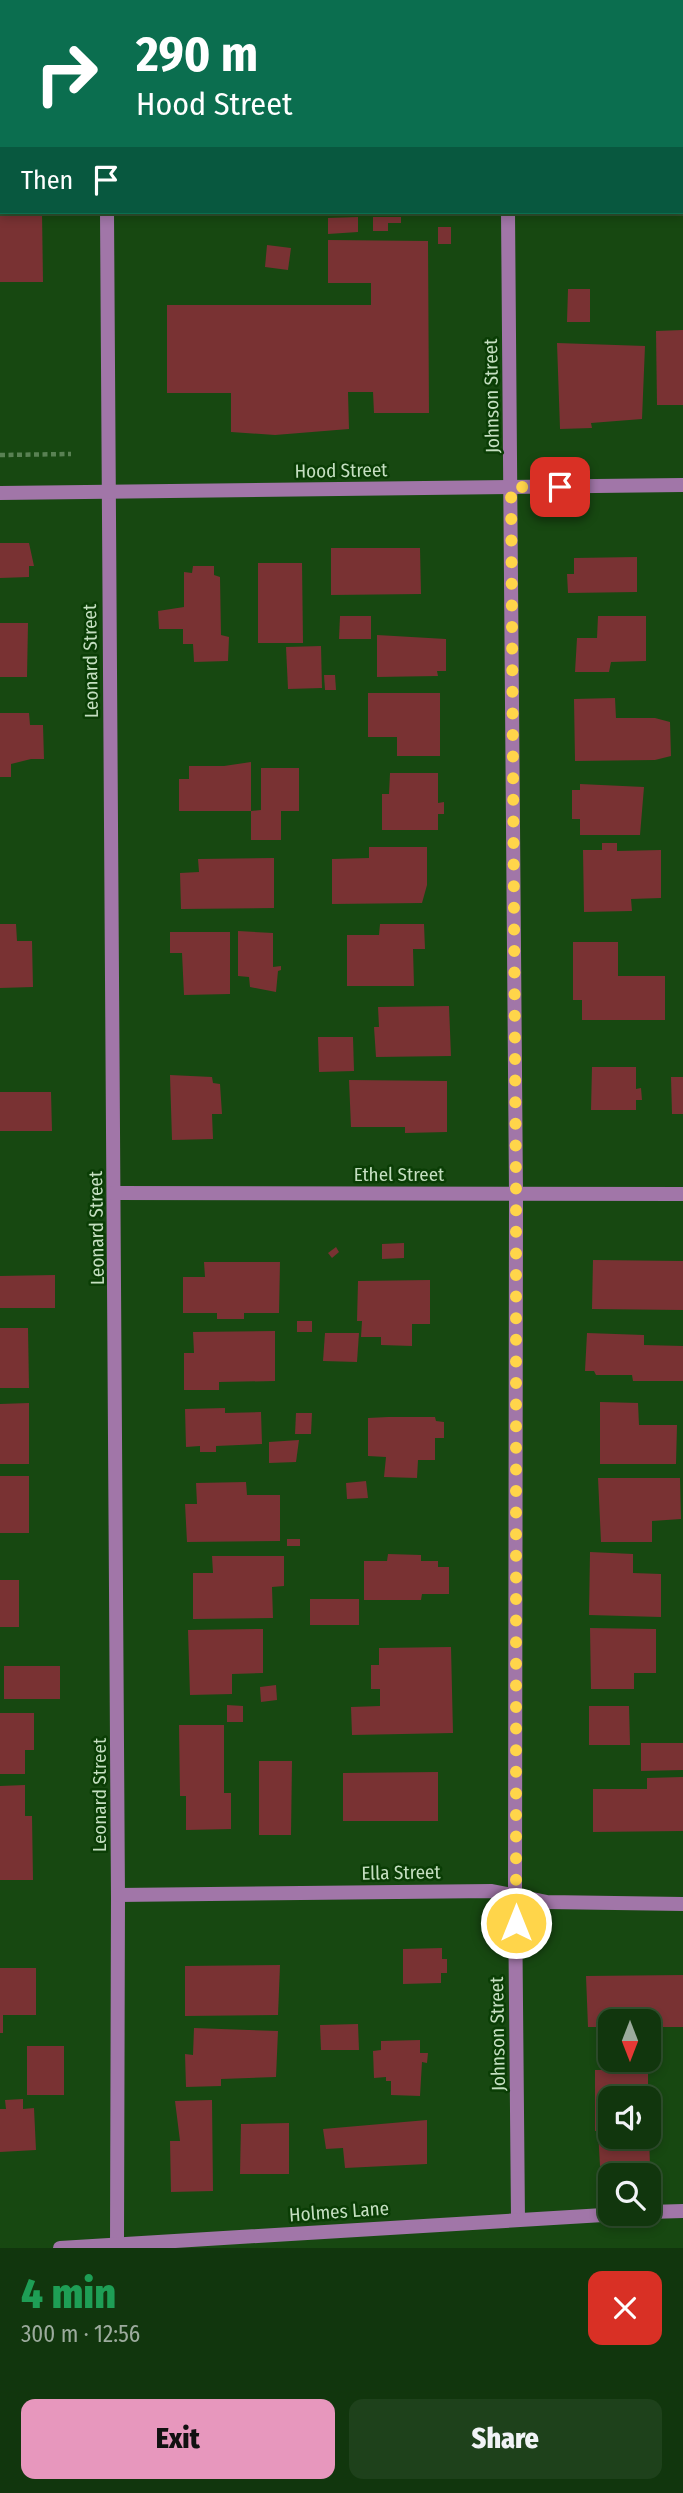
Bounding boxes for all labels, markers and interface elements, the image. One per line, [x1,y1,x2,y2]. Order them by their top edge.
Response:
text: 290 m [136,25,258,84]
icon: right [21,28,112,119]
text: Hood Street [136,85,292,123]
icon: arrive [87,161,125,199]
text: Then [21,165,73,196]
street label: Johnson Street [479,338,504,453]
pin [530,457,590,517]
street label: Hood Street [294,458,388,483]
icon: arrive [541,468,579,506]
street label: Leonard Street [78,603,103,718]
street label: Ethel Street [354,1163,445,1186]
street label: Leonard Street [84,1170,109,1285]
street label: Leonard Street [88,1737,111,1852]
street label: Ella Street [361,1860,442,1885]
position arrow [479,1886,553,1960]
street label: Johnson Street [485,1976,510,2091]
north arrow [598,2009,662,2072]
map controls [598,2009,661,2226]
button: sound [598,2086,661,2149]
button: search [598,2163,661,2226]
street label: Holmes Lane [288,2197,390,2226]
text: 4 min [21,2269,116,2319]
button: close [588,2271,662,2345]
text: 300 m · 12:56 [21,2320,140,2348]
button: Exit [21,2399,335,2479]
button: Share [349,2399,662,2479]

